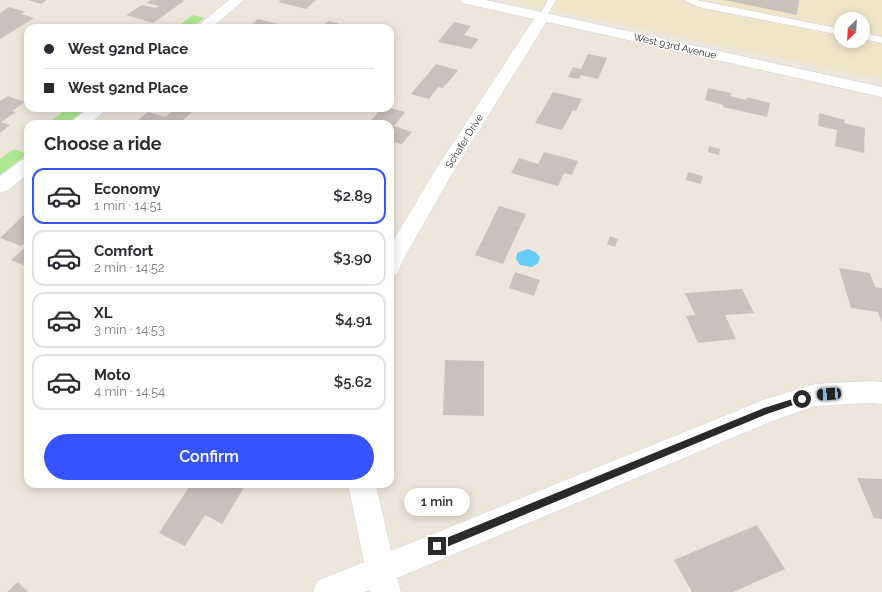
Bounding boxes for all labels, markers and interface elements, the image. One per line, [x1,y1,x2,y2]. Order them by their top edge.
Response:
north arrow [834,12,870,48]
map controls [834,12,870,48]
street label: West 93rd Avenue [633,31,718,61]
text: West 92nd Place [68,40,188,58]
text: West 92nd Place [68,79,188,97]
street label: Schafer Drive [443,112,485,170]
text: Choose a ride [44,133,162,154]
icon: car [46,178,82,214]
text: Economy [94,180,161,198]
text: $2.89 [333,187,372,205]
text: 1 min · 14:51 [94,198,162,213]
icon: car [46,240,82,276]
text: Comfort [94,242,153,260]
text: $3.90 [333,249,372,267]
text: 2 min · 14:52 [94,260,165,275]
icon: car [46,302,82,338]
text: XL [94,304,112,322]
text: $4.91 [335,311,372,329]
text: 3 min · 14:53 [94,322,165,337]
icon: car [46,364,82,400]
text: Moto [94,366,131,384]
text: $5.62 [334,373,372,391]
text: 4 min · 14:54 [94,384,165,399]
car [817,387,841,401]
route start [793,390,811,408]
button: Confirm [44,434,374,480]
callout: 1 min [404,488,470,516]
text: 1 min [421,494,453,509]
route end [428,537,446,555]

